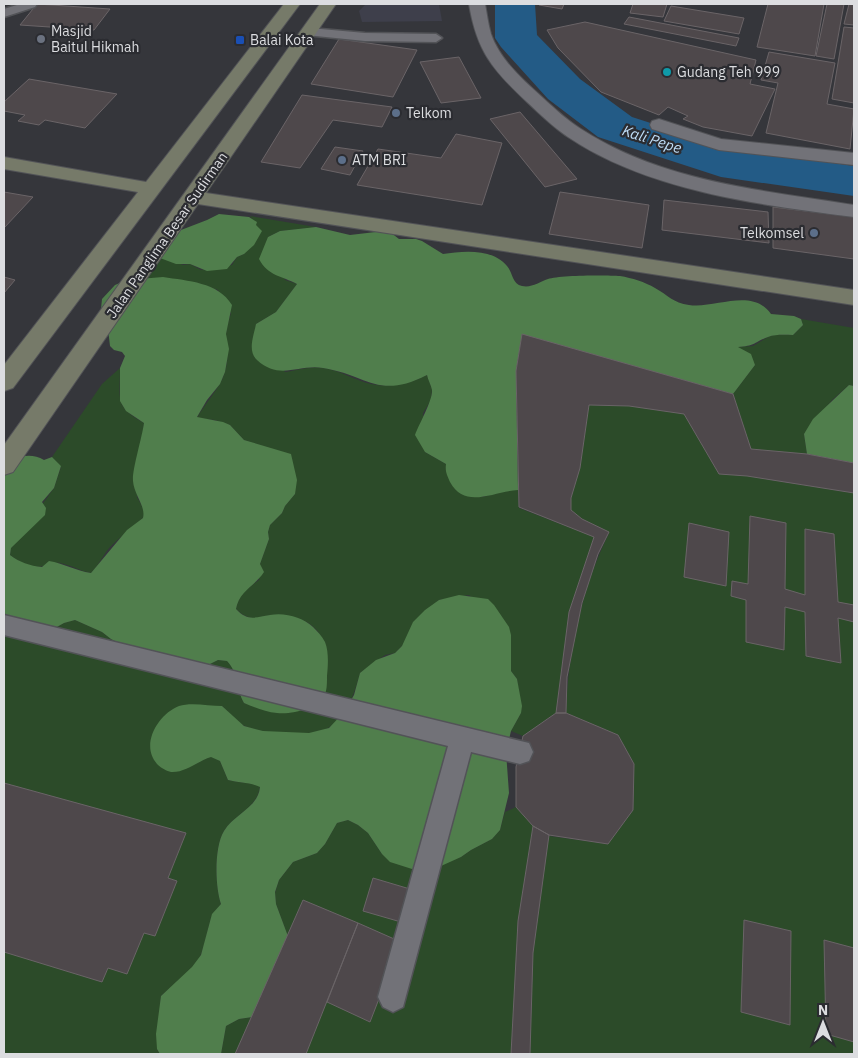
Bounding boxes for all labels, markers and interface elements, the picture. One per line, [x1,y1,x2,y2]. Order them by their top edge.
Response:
place label: Masjid Baitul Hikmah [51,22,140,56]
place label: Balai Kota [250,31,314,49]
marker: Masjid Baitul Hikmah [35,33,47,45]
marker: Balai Kota [234,34,246,46]
place label: Gudang Teh 999 [677,63,780,81]
marker: Gudang Teh 999 [661,66,673,78]
place label: Telkom [406,104,452,122]
marker: Telkom [390,107,402,119]
water label: Kali Pepe [620,120,684,158]
street label: Jalan Panglima Besar Sudirman [103,148,231,322]
place label: ATM BRI [352,151,406,169]
marker: ATM BRI [336,154,348,166]
place label: Telkomsel [740,224,804,242]
marker: Telkomsel [808,227,820,239]
north arrow [798,998,848,1048]
text: N [818,1001,828,1019]

